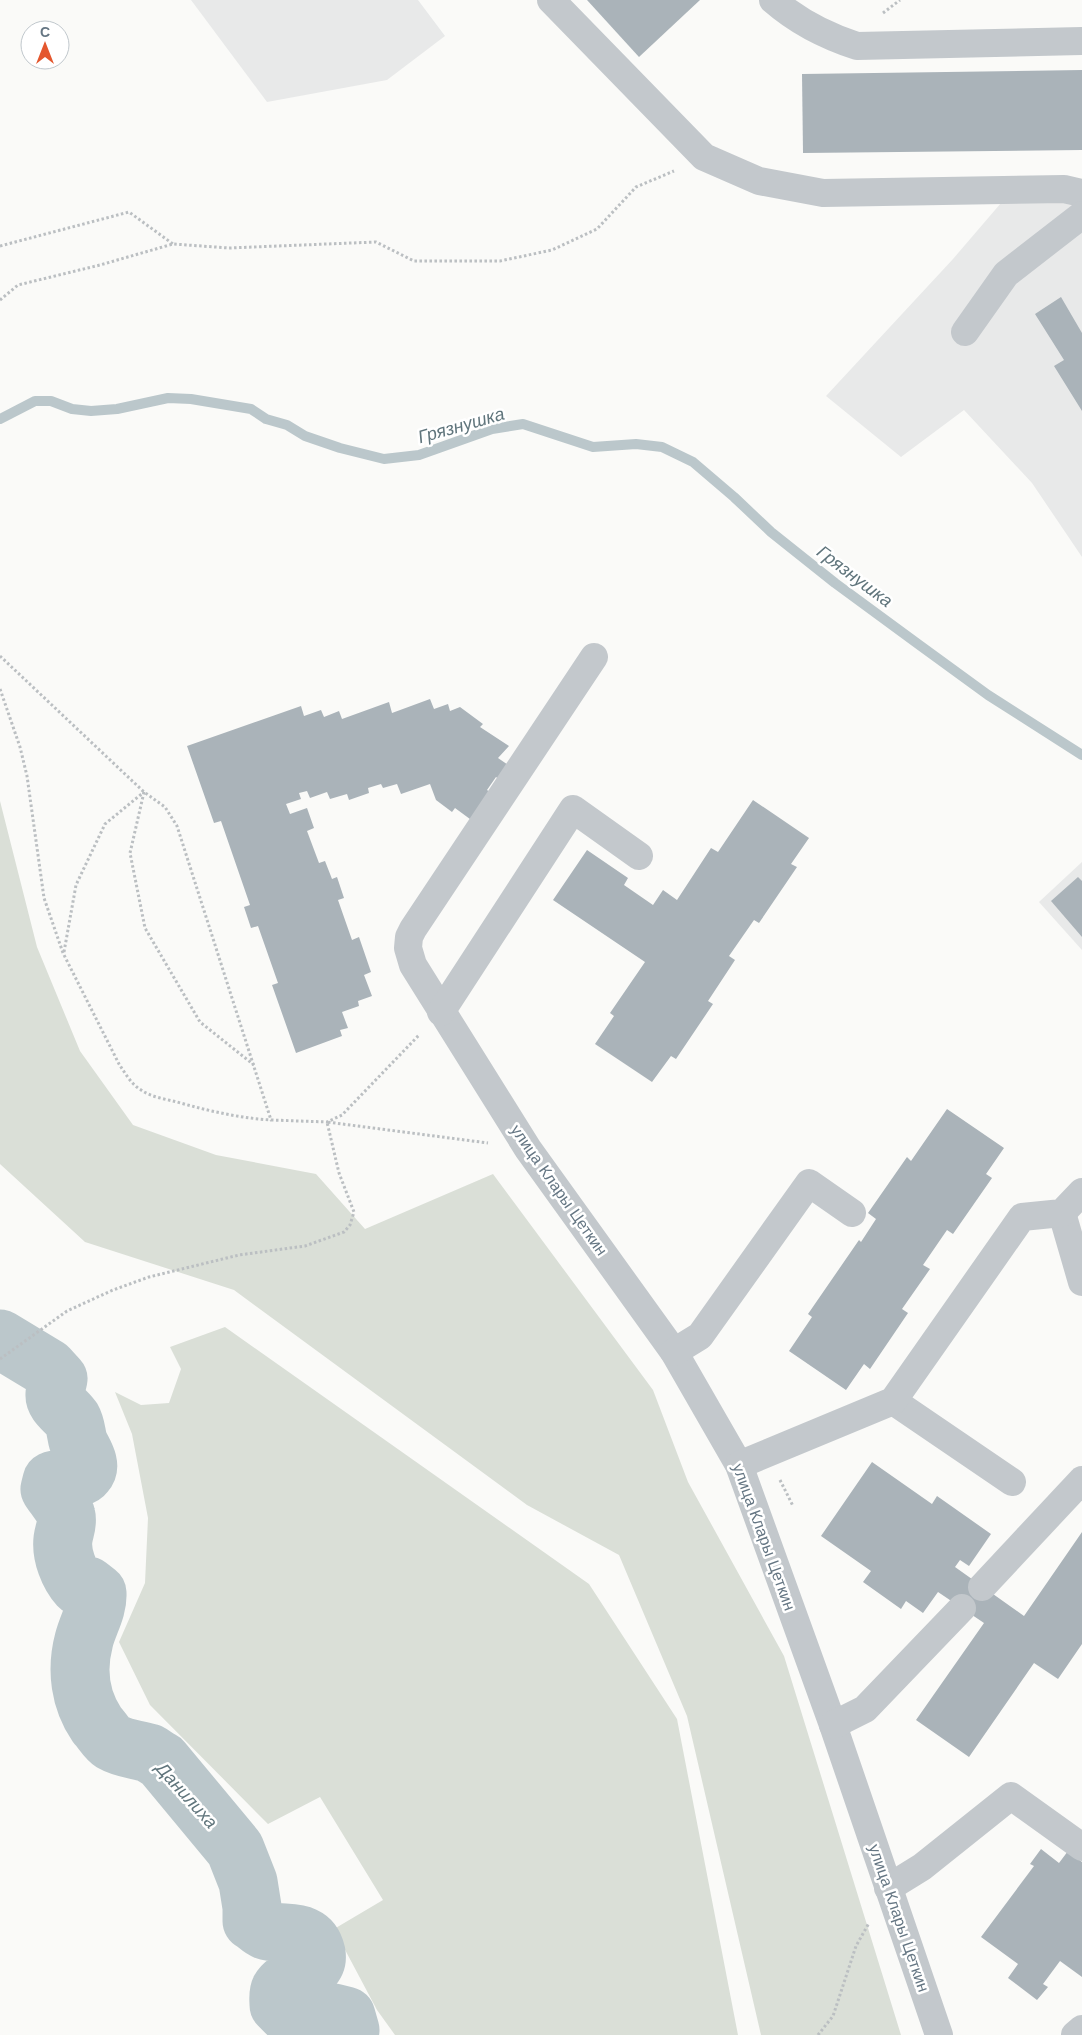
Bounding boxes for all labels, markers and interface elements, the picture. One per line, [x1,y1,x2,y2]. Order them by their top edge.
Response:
north arrow [20,20,70,70]
text: С [40,24,50,40]
water label: Грязнушка [415,403,507,447]
water label: Грязнушка [813,541,897,611]
street label: улица Клары Цеткин [507,1121,611,1259]
street label: улица Клары Цеткин [729,1461,799,1613]
water label: Данилиха [151,1756,222,1832]
street label: улица Клары Цеткин [865,1842,933,1994]

